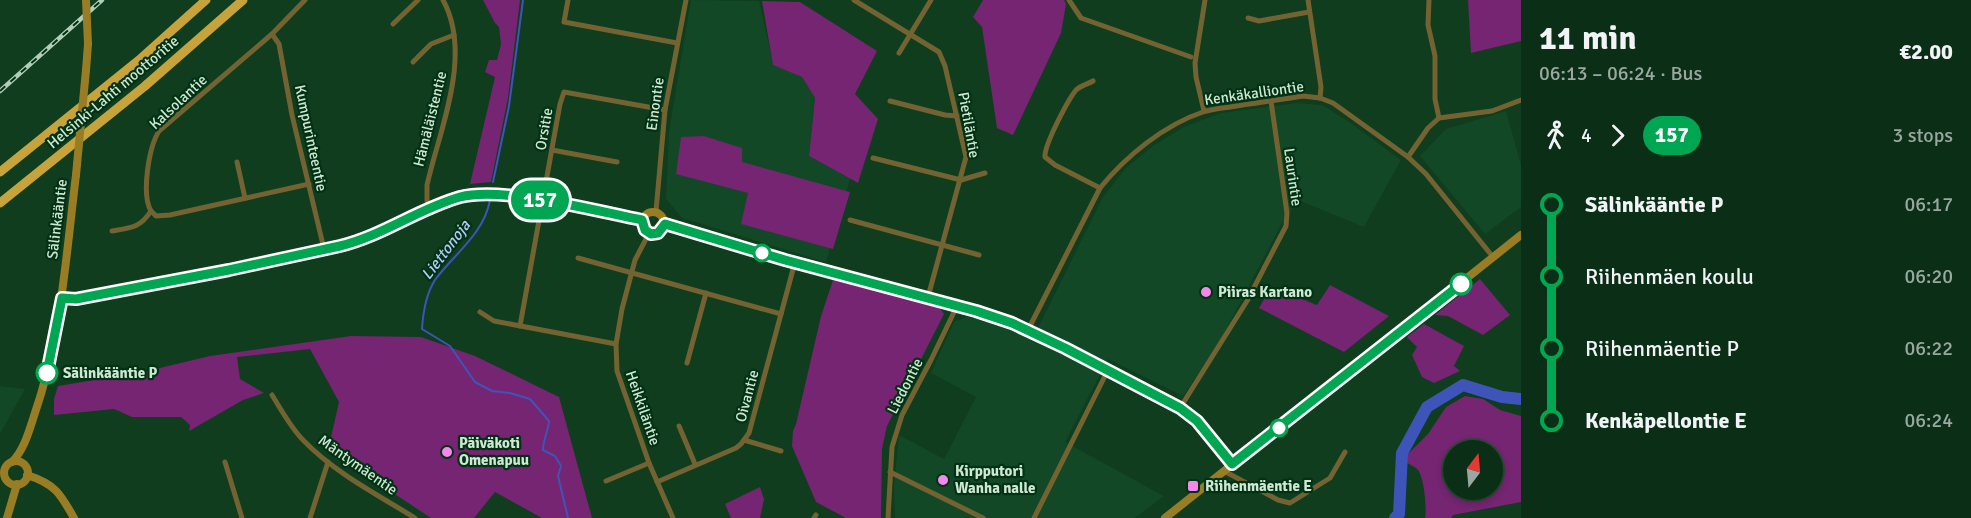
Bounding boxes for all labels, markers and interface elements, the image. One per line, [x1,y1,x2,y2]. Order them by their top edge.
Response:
text: 11 min [1539,18,1636,59]
street label: Helsinki-Lahti moottoritie [44,32,182,152]
text: €2.00 [1899,38,1953,65]
text: 06:13 – 06:24 · Bus [1539,61,1702,86]
street label: Hämäläistentie [409,69,451,169]
street label: Kalsolantie [145,71,211,133]
street label: Einontie [642,76,668,132]
street label: Kenkäkalliontie [1203,77,1305,109]
street label: Kumpurinteentie [291,83,331,193]
street label: Pietiläntie [954,91,984,159]
street label: Orsitie [531,106,557,152]
icon: walk [1539,119,1572,152]
icon: forward [1601,119,1634,152]
text: 157 [1655,122,1689,148]
text: 4 [1581,123,1592,148]
text: 3 stops [1892,123,1953,148]
street label: Laurintie [1280,147,1306,207]
street label: Sälinkääntie [43,178,71,260]
line badge: 157 [506,180,574,220]
text: 157 [523,187,557,213]
text: Sälinkääntie P [1585,191,1723,218]
text: 06:17 [1904,192,1953,217]
water label: Liettonoja [417,216,475,284]
unlabelled marker [753,244,771,262]
text: Riihenmäen koulu [1585,263,1754,290]
text: 06:20 [1904,264,1953,289]
unlabelled marker [1450,273,1472,295]
place label: Piiras Kartano [1218,283,1312,301]
marker: Piiras Kartano [1199,285,1213,299]
text: Riihenmäentie P [1585,335,1739,362]
text: 06:22 [1904,336,1953,361]
street label: Liedontie [883,355,927,417]
marker: Sälinkääntie P [36,362,58,384]
place label: Sälinkääntie P [63,364,158,382]
street label: Heikkiläntie [622,368,664,448]
street label: Oivantie [731,368,763,424]
text: Kenkäpellontie E [1585,407,1747,434]
text: 06:24 [1904,408,1953,433]
unlabelled marker [1270,419,1288,437]
street label: Mäntymäentie [315,431,401,499]
place label: Päiväkoti Omenapuu [459,434,529,469]
north arrow [1443,440,1503,500]
map controls [1443,440,1503,500]
marker: Päiväkoti Omenapuu [440,445,454,459]
place label: Kirpputori Wanha nalle [955,462,1036,497]
marker: Kirpputori Wanha nalle [936,473,950,487]
place label: Riihenmäentie E [1205,477,1312,495]
marker: Riihenmäentie E [1186,479,1200,493]

